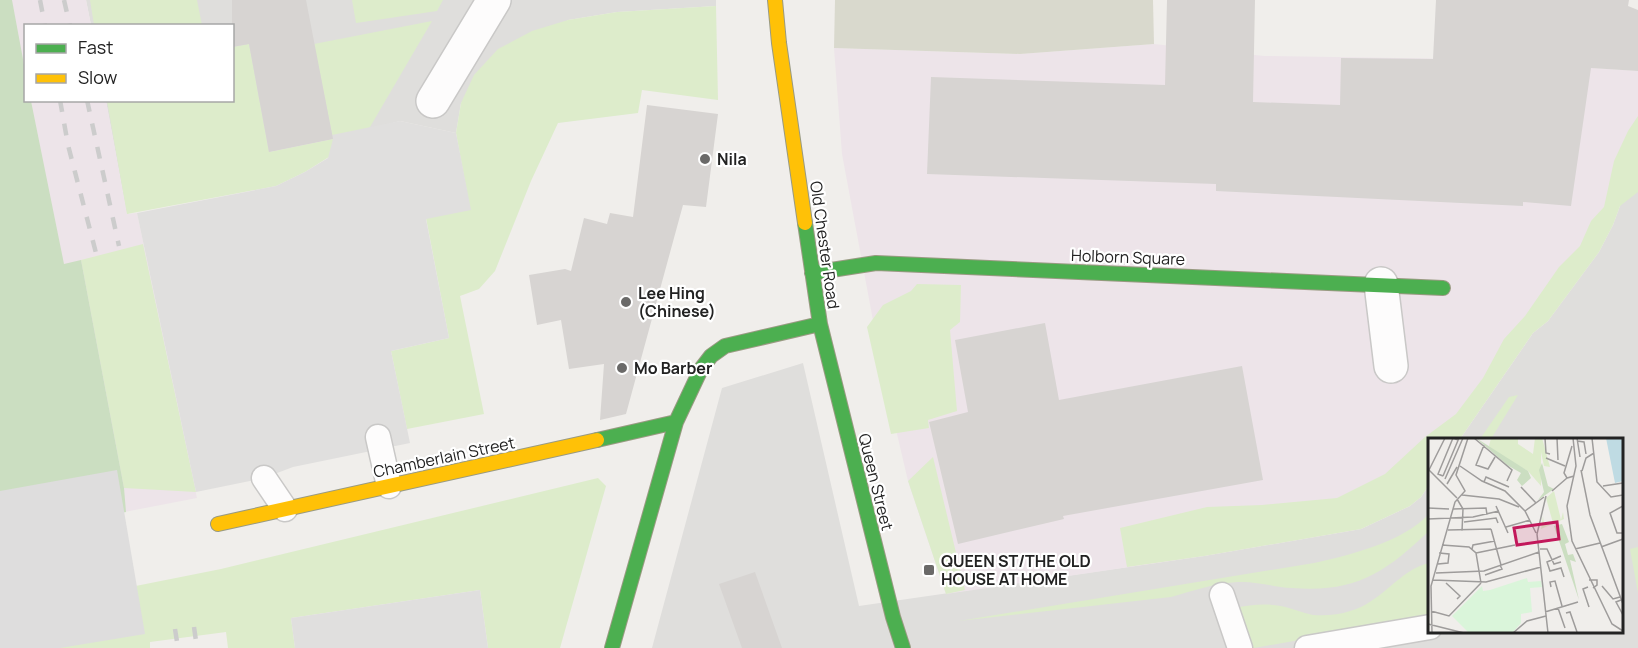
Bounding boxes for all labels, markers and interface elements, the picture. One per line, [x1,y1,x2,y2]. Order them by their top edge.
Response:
legend [24,24,234,102]
text: Fast [78,35,113,59]
text: Slow [78,65,118,89]
place label: Nila [717,148,747,170]
marker: Nila [698,152,712,166]
street label: Old Chester Road [805,180,845,310]
street label: Holborn Square [1071,244,1185,270]
place label: Lee Hing (Chinese) [638,282,716,322]
marker: Lee Hing (Chinese) [619,295,633,309]
place label: Mo Barber [634,357,712,379]
marker: Mo Barber [615,361,629,375]
street label: Chamberlain Street [371,431,517,483]
street label: Queen Street [853,431,899,533]
inset map [1428,438,1623,633]
place label: QUEEN ST/THE OLD HOUSE AT HOME [941,550,1091,590]
marker: QUEEN ST/THE OLD HOUSE AT HOME [922,563,936,577]

